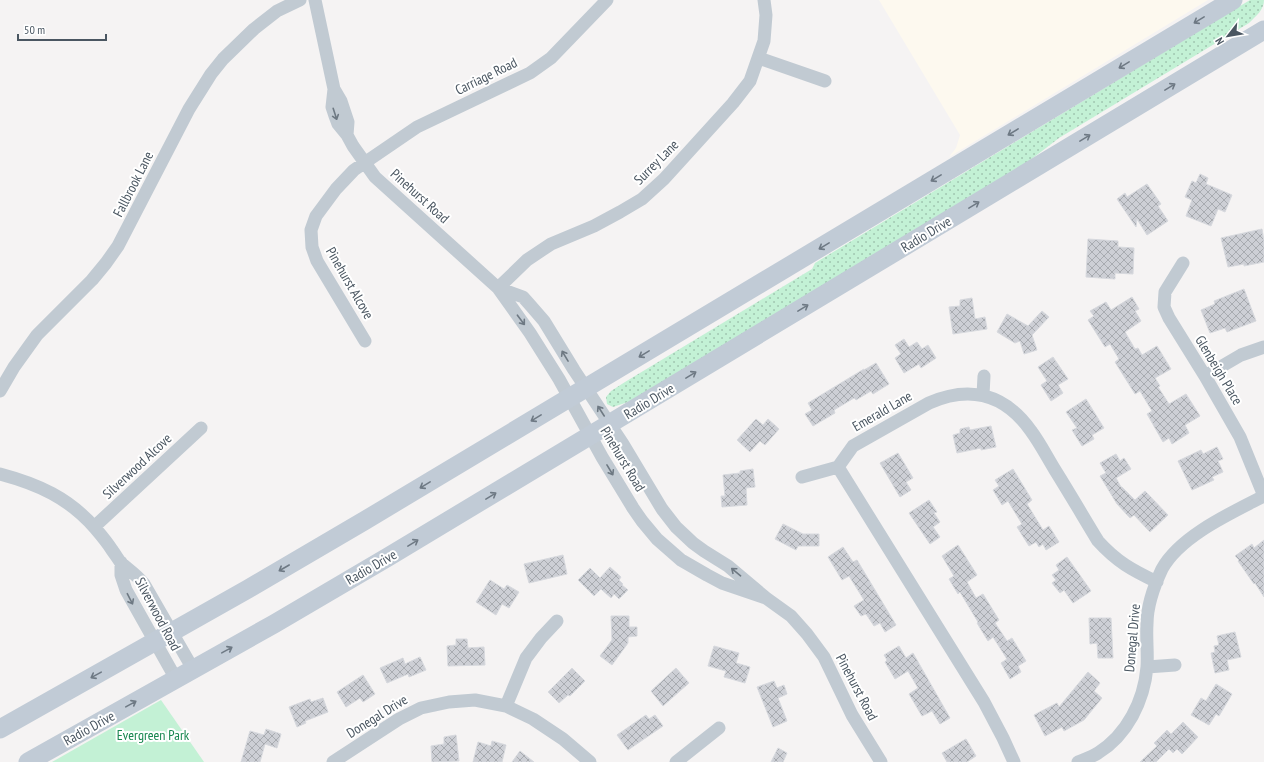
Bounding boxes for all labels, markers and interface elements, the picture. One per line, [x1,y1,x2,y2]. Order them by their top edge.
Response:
scale bar [18,16,106,42]
north arrow [1208,16,1248,56]
one-way arrow [1193,17,1205,25]
text: 50 m [24,22,45,37]
text: N [1212,35,1227,47]
street label: Carriage Road [452,53,520,99]
one-way arrow [1118,62,1130,70]
one-way arrow [1164,82,1176,90]
one-way arrow [332,107,339,120]
one-way arrow [1007,129,1019,137]
one-way arrow [1079,134,1090,142]
street label: Surrey Lane [630,136,682,188]
street label: Fallbrook Lane [109,148,157,220]
street label: Pinehurst Road [387,165,453,227]
one-way arrow [930,175,942,183]
one-way arrow [968,201,980,209]
street label: Radio Drive [897,212,955,256]
one-way arrow [818,242,830,250]
street label: Pinehurst Alcove [322,244,378,322]
one-way arrow [797,304,809,312]
one-way arrow [517,314,525,325]
street label: Glenbeigh Place [1191,332,1247,408]
one-way arrow [561,350,569,362]
one-way arrow [638,350,650,358]
one-way arrow [685,371,697,379]
street label: Radio Drive [620,379,678,423]
street label: Emerald Lane [849,387,915,435]
one-way arrow [597,405,605,416]
one-way arrow [530,415,542,423]
street label: Pinehurst Road [597,423,649,495]
street label: Silverwood Alcove [99,429,175,503]
one-way arrow [607,464,615,476]
one-way arrow [419,482,431,490]
one-way arrow [485,492,497,500]
one-way arrow [407,538,419,546]
street label: Radio Drive [342,545,400,589]
one-way arrow [278,565,290,573]
one-way arrow [730,568,741,577]
street label: Silverwood Road [131,574,185,654]
one-way arrow [127,593,134,605]
street label: Donegal Drive [1120,603,1144,673]
one-way arrow [221,645,233,653]
street label: Pinehurst Road [832,651,882,723]
one-way arrow [90,672,102,679]
street label: Donegal Drive [343,690,411,742]
one-way arrow [125,700,137,708]
street label: Radio Drive [60,706,118,749]
park label: Evergreen Park [117,726,190,744]

